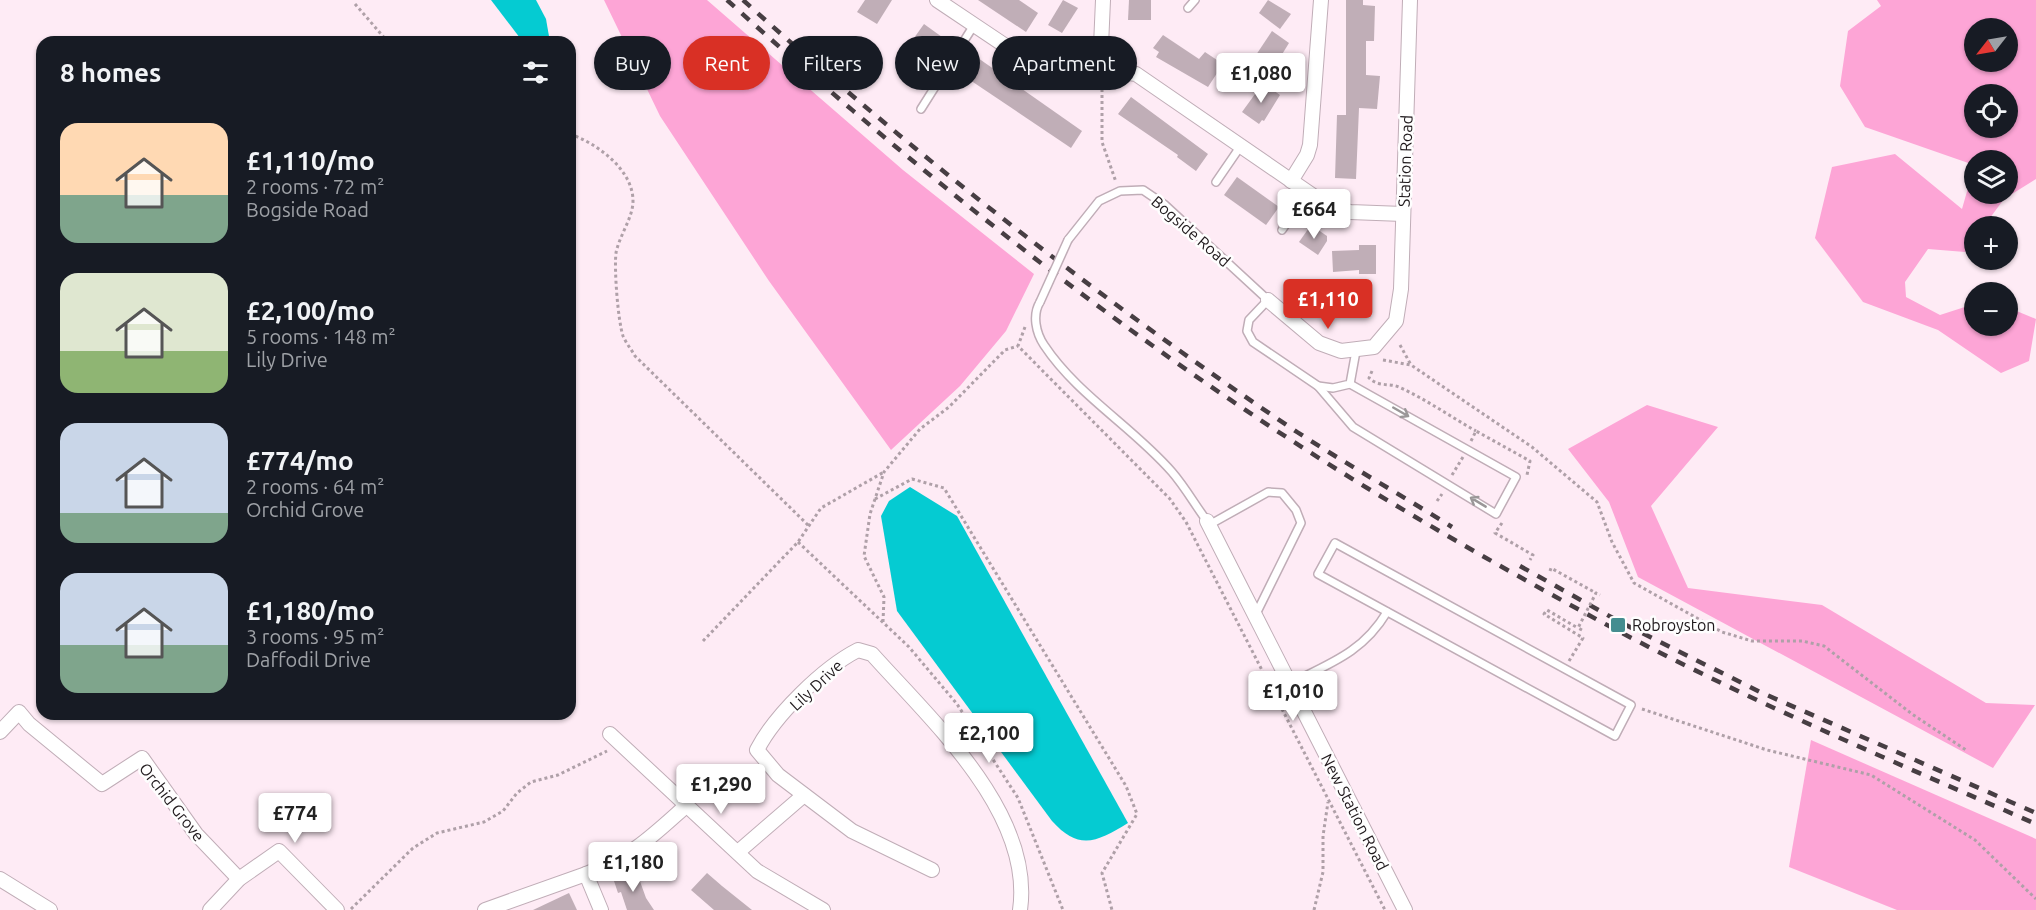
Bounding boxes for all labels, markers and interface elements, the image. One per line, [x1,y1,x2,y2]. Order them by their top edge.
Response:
north arrow [1964,18,2018,72]
map controls [1964,18,2018,336]
chip: Buy [594,36,671,90]
chip: Rent [683,36,770,90]
chip: Filters [782,36,883,90]
chip: New [895,36,980,90]
chip: Apartment [992,36,1137,90]
pin: £1,080 [1212,53,1310,104]
icon: filters [519,56,552,89]
text: 8 homes [60,58,161,87]
text: £1,080 [1230,61,1292,84]
button: locate [1964,84,2018,138]
street label: Station Road [1394,115,1416,207]
text: £1,110/mo [246,146,375,175]
icon: home [108,147,180,219]
button: layers [1964,150,2018,204]
text: 2 rooms · 72 m² [246,175,384,198]
pin: £664 [1278,189,1350,240]
street label: Bogside Road [1148,192,1234,270]
text: £664 [1291,197,1337,220]
text: Bogside Road [246,198,369,221]
button: + [1964,216,2018,270]
pin: £1,110 [1279,279,1377,330]
button: − [1964,282,2018,336]
text: £1,110 [1297,287,1359,310]
text: £2,100/mo [246,296,375,325]
icon: home [108,297,180,369]
text: 5 rooms · 148 m² [246,325,396,348]
text: Lily Drive [246,348,328,371]
one-way arrow [1392,406,1409,418]
text: £774/mo [246,446,354,475]
icon: home [108,447,180,519]
text: 2 rooms · 64 m² [246,475,384,498]
one-way arrow [1470,496,1487,508]
text: Orchid Grove [246,498,364,521]
text: £1,180/mo [246,596,375,625]
icon: home [108,597,180,669]
marker: Robroyston [1609,616,1627,634]
place label: Robroyston [1632,616,1715,634]
text: 3 rooms · 95 m² [246,625,384,648]
text: Daffodil Drive [246,648,371,671]
street label: Lily Drive [786,656,846,714]
pin: £1,010 [1244,671,1342,722]
text: £1,010 [1262,679,1324,702]
pin: £2,100 [940,713,1038,764]
text: £2,100 [958,721,1020,744]
street label: New Station Road [1318,751,1392,873]
street label: Orchid Grove [136,759,208,845]
pin: £1,290 [672,764,770,815]
text: £1,290 [690,772,752,795]
pin: £774 [259,793,331,844]
text: £774 [272,801,318,824]
pin: £1,180 [584,842,682,893]
text: £1,180 [602,850,664,873]

